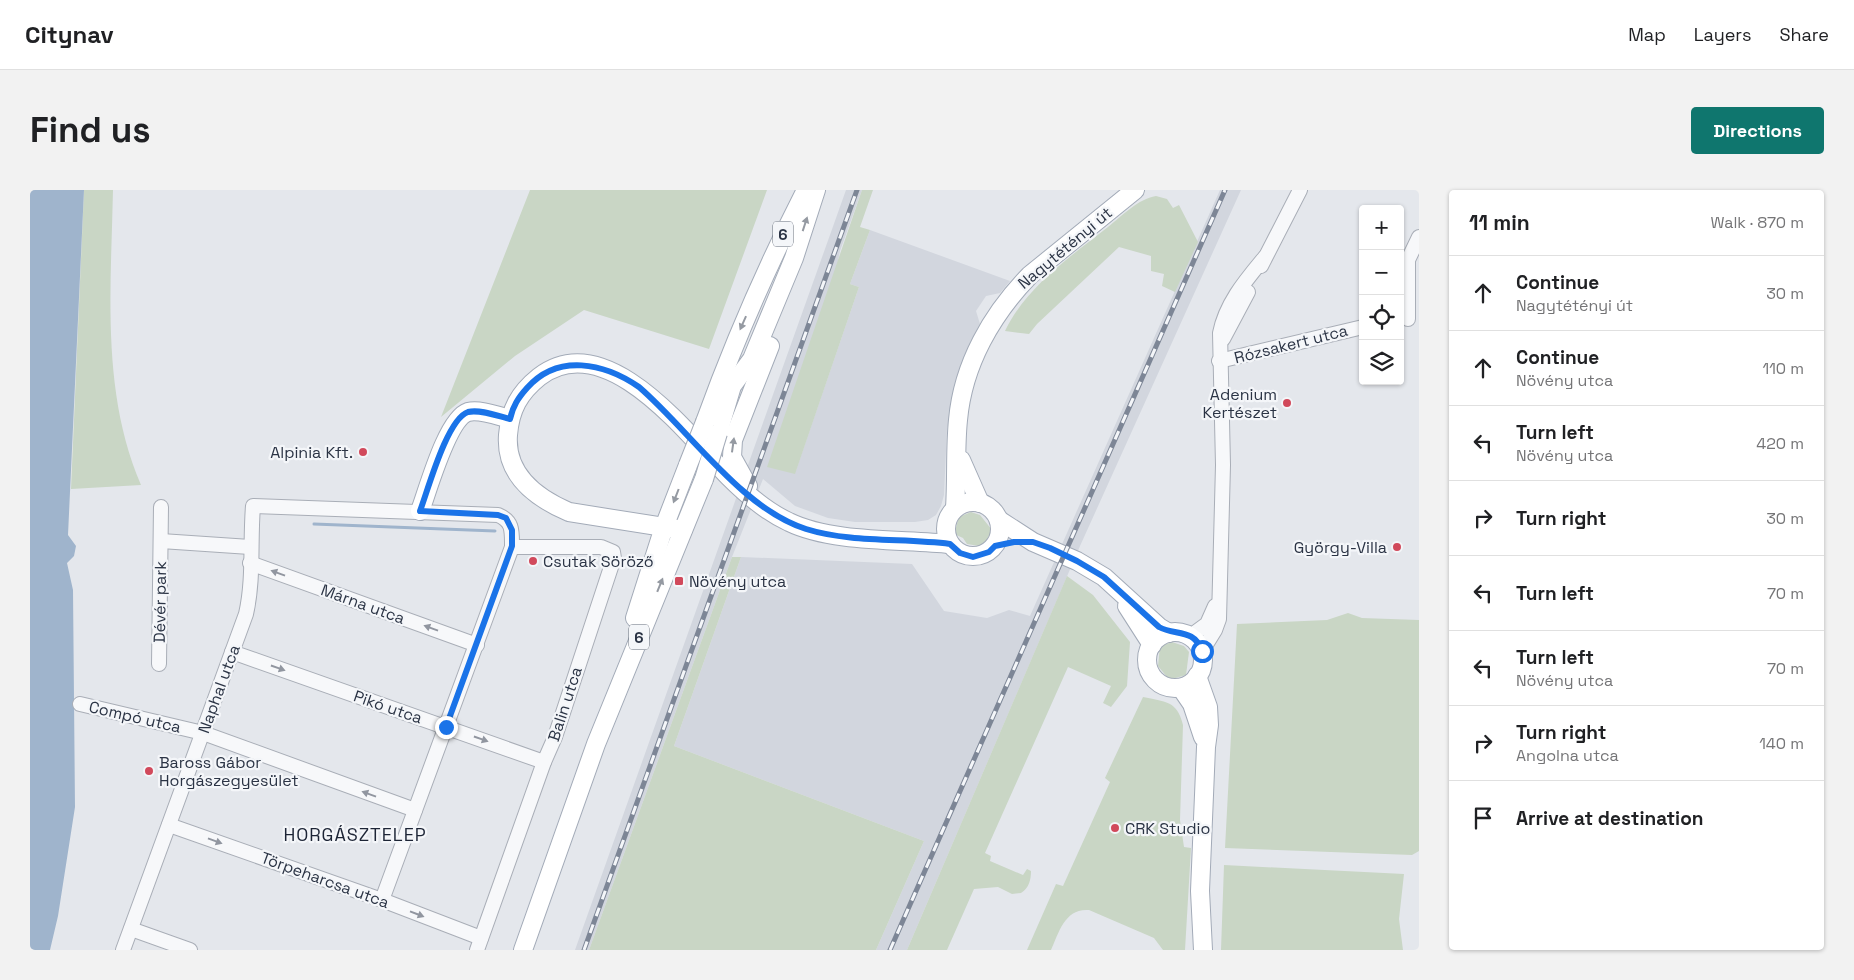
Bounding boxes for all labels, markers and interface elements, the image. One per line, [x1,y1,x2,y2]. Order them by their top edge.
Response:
text: Citynav [25,19,114,50]
text: Map [1628,23,1666,46]
text: Layers [1694,23,1751,46]
text: Share [1779,23,1829,46]
button: Directions [1691,107,1824,154]
text: Find us [30,108,151,152]
street label: Nagytétényi út [1013,202,1117,294]
map controls [1359,205,1404,385]
button: + [1359,205,1404,250]
text: 11 min [1469,209,1530,236]
text: Walk · 870 m [1710,212,1804,233]
one-way arrow [802,216,810,231]
road number: 6 [773,222,793,246]
button: − [1359,250,1404,295]
text: Continue [1516,270,1599,295]
icon: ahead [1469,279,1497,307]
text: 30 m [1766,283,1804,304]
button: locate [1359,295,1404,340]
text: Nagytétényi út [1516,295,1633,316]
one-way arrow [738,316,746,330]
street label: Rózsakert utca [1232,320,1350,368]
button: layers [1359,340,1404,385]
text: Continue [1516,345,1599,370]
icon: ahead [1469,354,1497,382]
text: 110 m [1762,358,1804,379]
text: Növény utca [1516,370,1613,391]
place label: Adenium Kertészet [1203,384,1277,423]
marker: Adenium Kertészet [1281,397,1293,409]
text: Turn left [1516,420,1594,445]
icon: left [1469,429,1497,457]
text: 420 m [1756,433,1804,454]
one-way arrow [729,436,737,452]
place label: Alpinia Kft. [270,442,353,463]
text: Növény utca [1516,445,1613,466]
marker: Alpinia Kft. [357,446,369,458]
one-way arrow [671,489,679,503]
icon: right [1469,504,1497,532]
text: Turn right [1516,506,1606,531]
text: 30 m [1766,508,1804,529]
place label: György-Villa [1294,537,1387,558]
marker: György-Villa [1391,541,1403,553]
place label: Csutak Söröző [543,551,654,572]
marker: Csutak Söröző [527,555,539,567]
street label: Dévér park [149,561,171,643]
one-way arrow [270,569,285,577]
place label: Növény utca [689,571,786,592]
marker: Növény utca [673,575,685,587]
one-way arrow [656,577,664,592]
street label: Márna utca [318,579,408,629]
icon: left [1469,579,1497,607]
text: Turn left [1516,581,1594,606]
text: 70 m [1767,583,1804,604]
one-way arrow [423,624,438,632]
road number: 6 [629,624,649,650]
route start [1191,640,1214,663]
street label: Naphal utca [193,642,245,736]
text: Turn left [1516,645,1594,670]
icon: left [1469,654,1497,682]
text: 70 m [1767,658,1804,679]
street label: Balin utca [543,664,587,744]
one-way arrow [271,665,286,672]
text: Növény utca [1516,670,1613,691]
street label: Pikó utca [351,685,425,729]
street label: Compó utca [87,696,183,738]
route end [435,716,458,739]
text: Turn right [1516,720,1606,745]
icon: right [1469,729,1497,757]
text: 140 m [1759,733,1804,754]
one-way arrow [474,735,489,743]
text: Angolna utca [1516,745,1619,766]
place label: Baross Gábor Horgászegyesület [159,752,299,791]
marker: Baross Gábor Horgászegyesület [143,765,155,777]
one-way arrow [362,790,377,797]
icon: arrive [1469,804,1497,832]
text: Arrive at destination [1516,806,1704,831]
place label: CRK Studio [1125,818,1210,839]
marker: CRK Studio [1109,822,1121,834]
district label: HORGÁSZTELEP [283,823,427,846]
one-way arrow [207,838,222,845]
street label: Törpeharcsa utca [258,847,392,913]
one-way arrow [410,910,425,918]

